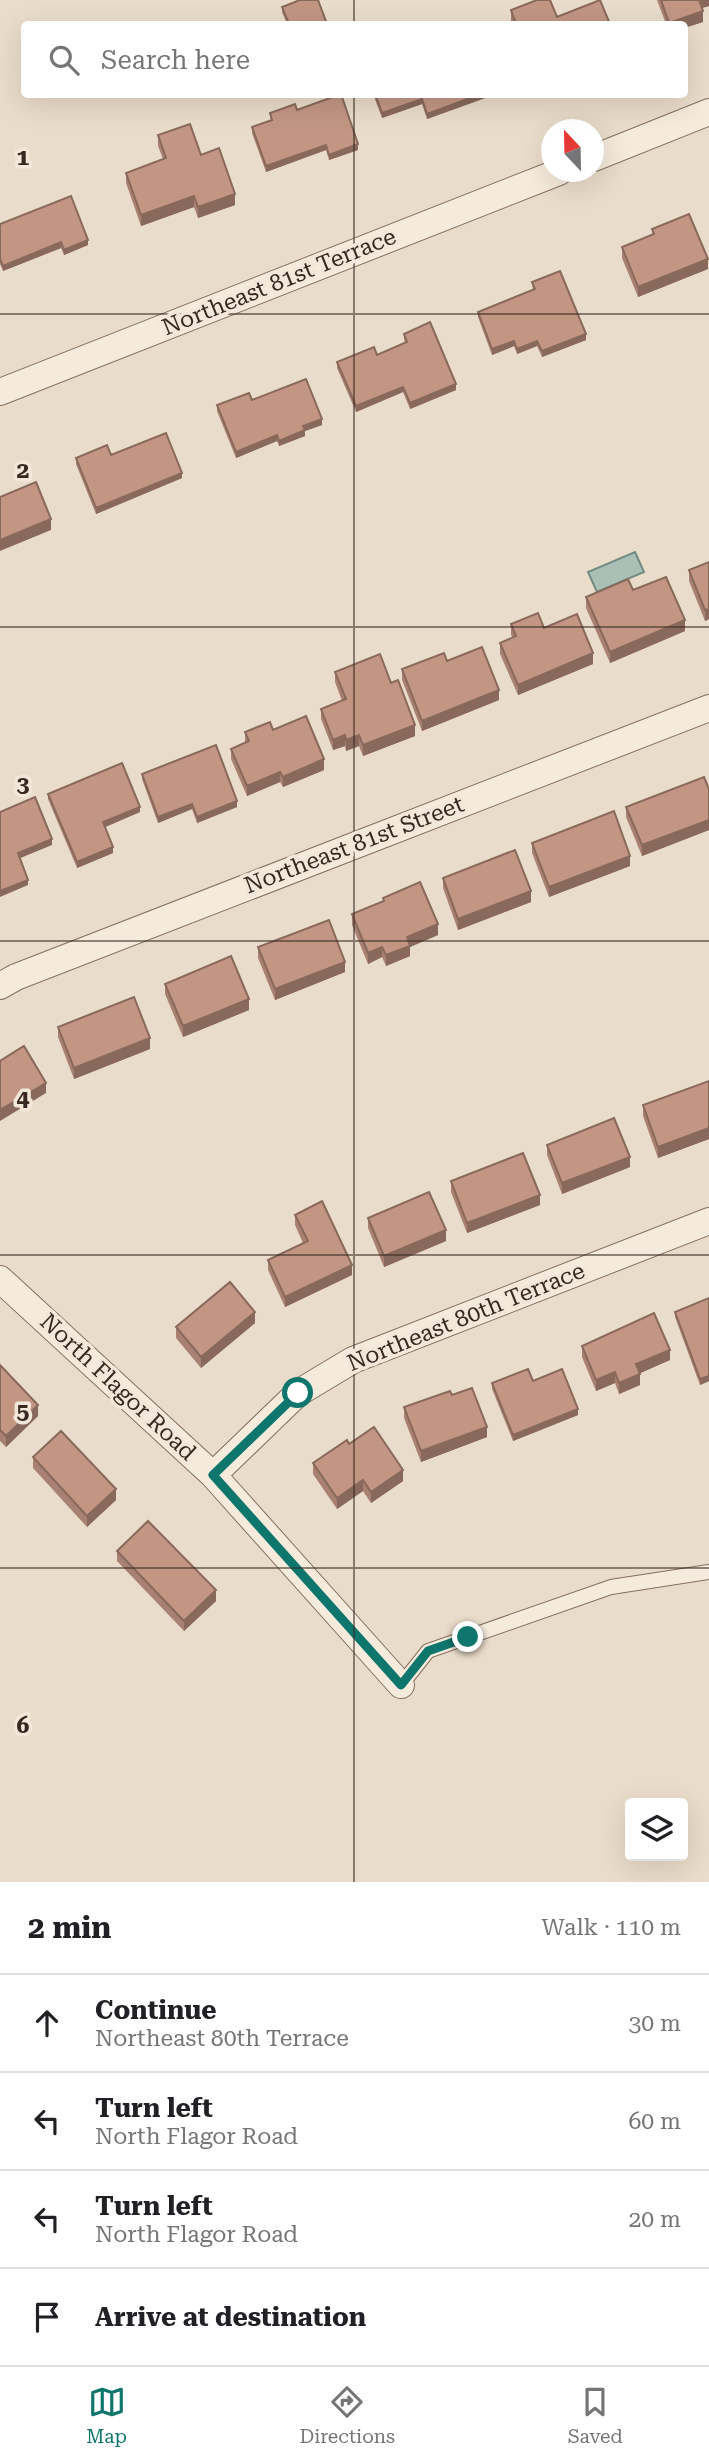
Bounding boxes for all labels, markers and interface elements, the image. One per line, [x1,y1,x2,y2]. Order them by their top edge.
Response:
search box [21,21,688,98]
icon: search [45,41,83,79]
text: Search here [101,45,250,75]
north arrow [541,119,604,182]
text: 1 [17,144,30,171]
street label: Northeast 81st Terrace [158,223,400,341]
text: 2 [17,457,29,484]
text: 3 [17,771,30,798]
street label: Northeast 81st Street [240,791,468,899]
text: 4 [17,1085,30,1112]
street label: Northeast 80th Terrace [343,1257,589,1377]
street label: North Flagor Road [35,1308,202,1466]
route start [282,1377,313,1408]
text: 5 [17,1398,30,1425]
route end [452,1621,483,1652]
text: 6 [17,1712,30,1739]
map controls [625,1798,688,1861]
button: layers [625,1798,688,1861]
text: 2 min [28,1910,111,1945]
text: Walk · 110 m [542,1914,681,1941]
text: Continue [95,1995,217,2025]
icon: ahead [28,2004,66,2042]
text: 30 m [628,2010,681,2037]
text: Northeast 80th Terrace [95,2025,349,2052]
text: Turn left [95,2093,213,2123]
icon: left [28,2102,66,2140]
text: 60 m [628,2108,681,2135]
text: North Flagor Road [95,2123,298,2150]
text: Turn left [95,2191,213,2221]
icon: left [28,2200,66,2238]
text: 20 m [628,2206,681,2233]
text: North Flagor Road [95,2221,298,2248]
icon: arrive [28,2298,66,2336]
text: Arrive at destination [95,2302,366,2332]
tab: Map [86,2383,127,2448]
tab: Directions [299,2383,395,2448]
tab: Saved [568,2383,623,2448]

